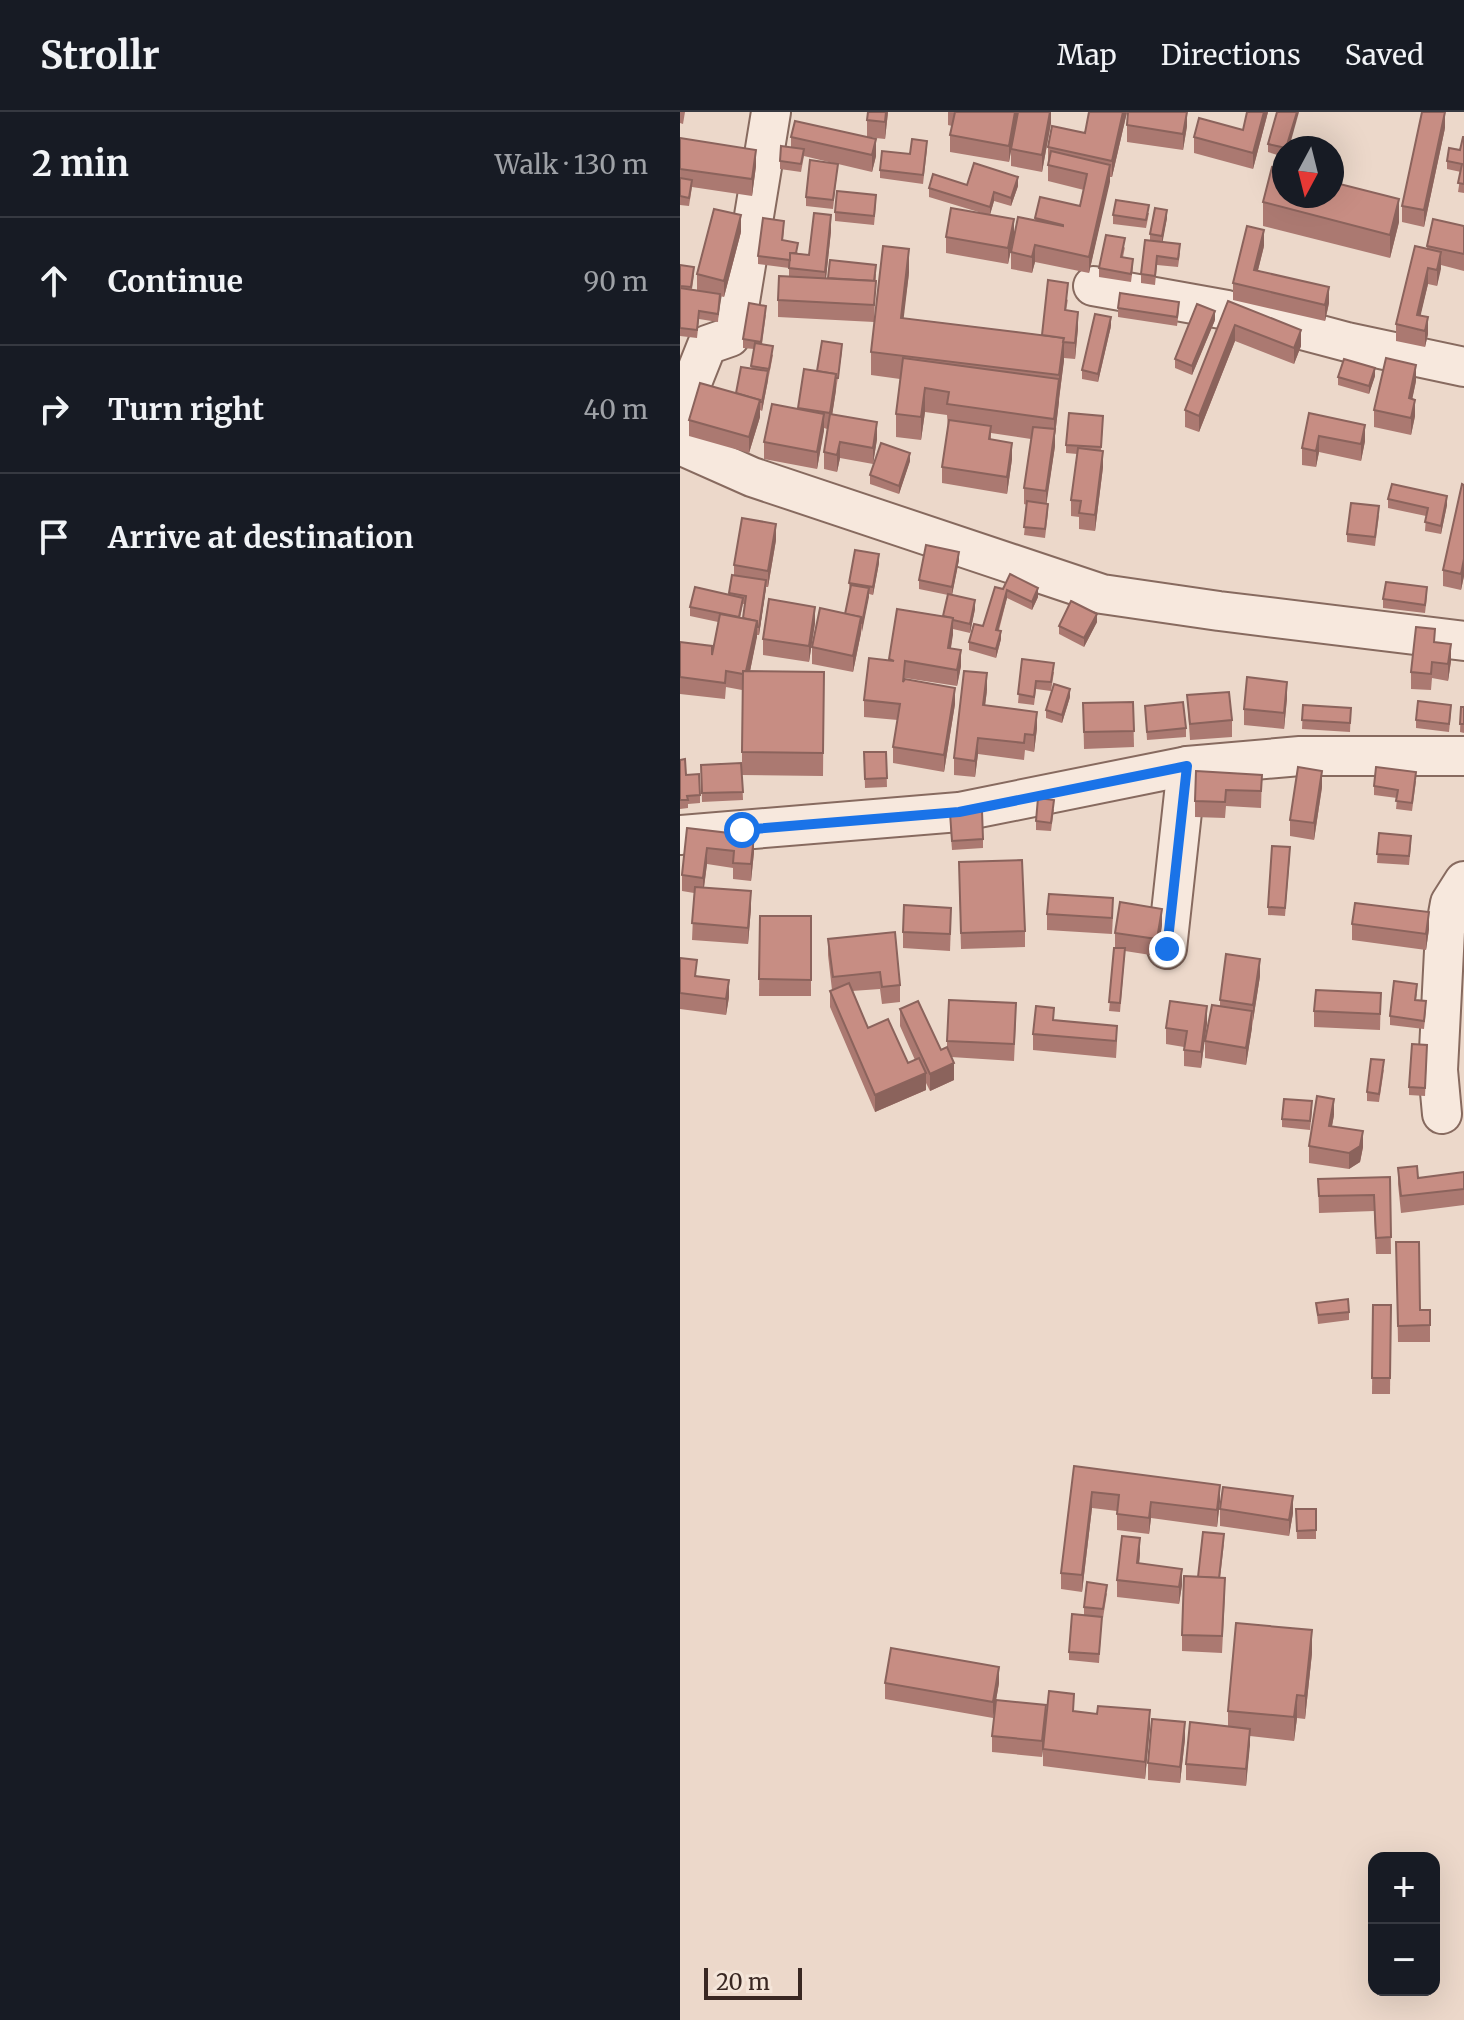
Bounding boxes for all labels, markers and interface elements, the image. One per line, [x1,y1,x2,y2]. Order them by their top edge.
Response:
text: Strollr [40,32,160,79]
text: Map [1057,37,1117,73]
text: Directions [1161,37,1301,73]
text: Saved [1345,37,1424,73]
north arrow [1272,136,1344,208]
text: 2 min [32,143,129,185]
text: Walk · 130 m [495,148,648,181]
icon: ahead [32,259,76,303]
text: Continue [108,262,243,300]
text: 90 m [584,265,648,298]
icon: right [32,387,76,431]
text: Turn right [108,390,264,428]
text: 40 m [584,393,648,426]
icon: arrive [32,515,76,559]
text: Arrive at destination [108,518,414,556]
route start [724,812,760,848]
route end [1149,931,1185,967]
map controls [1368,1852,1440,1996]
button: + [1368,1852,1440,1924]
button: − [1368,1924,1440,1996]
scale bar [704,1964,802,2000]
text: 20 m [716,1968,770,1996]

